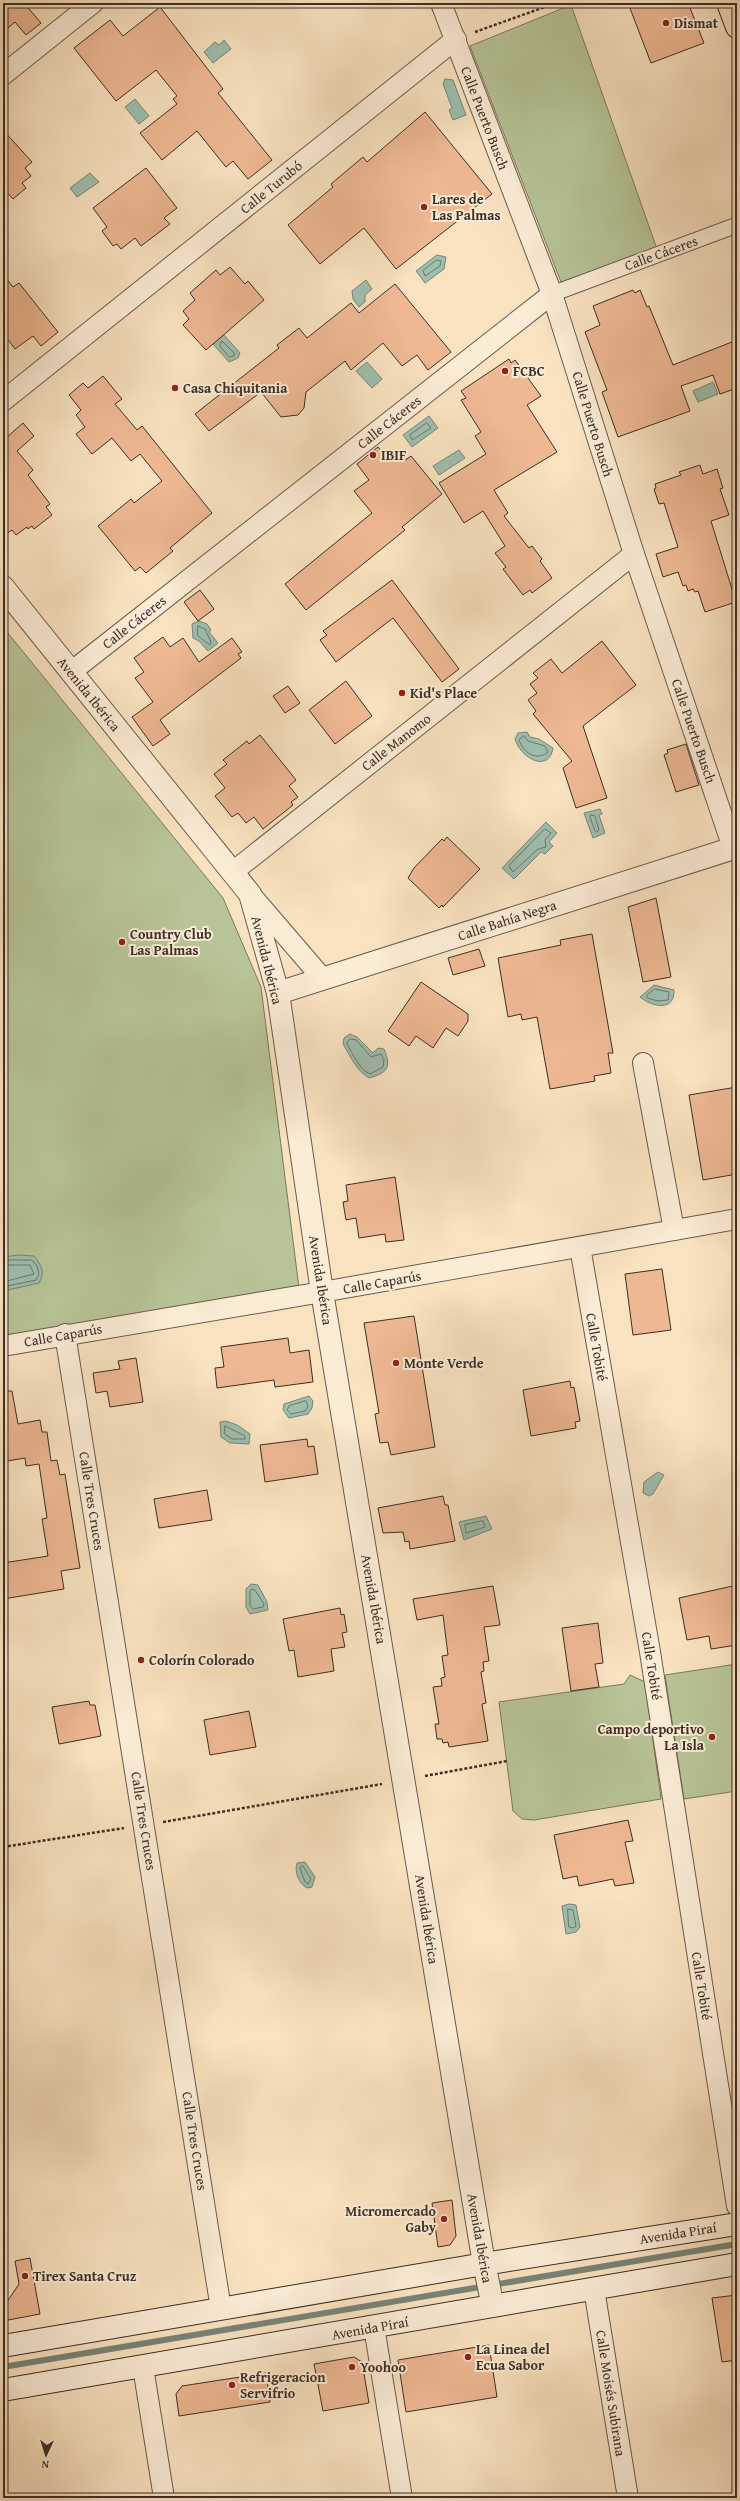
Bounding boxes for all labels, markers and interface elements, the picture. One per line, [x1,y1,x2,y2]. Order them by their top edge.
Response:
place label: Dismat [674,13,719,33]
marker: Dismat [661,18,671,28]
street label: Calle Puerto Busch [456,63,514,173]
street label: Calle Turubó [236,156,306,218]
place label: Lares de Las Palmas [432,189,500,225]
marker: Lares de Las Palmas [419,202,429,212]
street label: Calle Cáceres [622,231,700,275]
place label: FCBC [513,361,545,381]
marker: FCBC [500,366,510,376]
street label: Calle Puerto Busch [567,369,619,479]
place label: Casa Chiquitania [183,378,288,398]
marker: Casa Chiquitania [170,383,180,393]
street label: Calle Cáceres [353,391,425,453]
place label: IBIF [381,445,406,465]
marker: IBIF [368,450,378,460]
street label: Calle Cáceres [98,591,170,653]
street label: Avenida Ibérica [53,652,126,736]
street label: Calle Puerto Busch [667,676,721,786]
place label: Kid's Place [410,683,477,703]
marker: Kid's Place [397,688,407,698]
street label: Calle Manomo [357,708,435,776]
street label: Calle Bahía Negra [455,895,559,945]
street label: Avenida Ibérica [246,914,288,1007]
place label: Country Club Las Palmas [130,924,212,960]
marker: Country Club Las Palmas [117,937,127,947]
street label: Avenida Ibérica [304,1234,338,1327]
street label: Calle Caparús [341,1265,423,1299]
street label: Calle Tobité [581,1311,613,1383]
street label: Calle Caparús [22,1318,104,1352]
place label: Monte Verde [404,1353,484,1373]
marker: Monte Verde [391,1358,401,1368]
street label: Calle Tres Cruces [74,1450,110,1552]
street label: Avenida Ibérica [356,1553,392,1646]
street label: Calle Tobité [637,1630,667,1702]
place label: Colorín Colorado [149,1650,255,1670]
marker: Colorín Colorado [136,1655,146,1665]
place label: Campo deportivo La Isla [598,1719,705,1755]
marker: Campo deportivo La Isla [707,1732,717,1742]
street label: Calle Tres Cruces [126,1770,162,1872]
street label: Avenida Ibérica [410,1873,444,1966]
street label: Calle Tobité [687,1950,717,2022]
street label: Calle Tres Cruces [177,2090,213,2192]
street label: Avenida Ibérica [462,2192,498,2285]
place label: Micromercado Gaby [345,2201,437,2237]
marker: Micromercado Gaby [439,2214,449,2224]
street label: Avenida Piraí [638,2217,719,2249]
place label: Tirex Santa Cruz [33,2266,137,2286]
marker: Tirex Santa Cruz [20,2271,30,2281]
street label: Avenida Piraí [330,2311,411,2345]
street label: Calle Moisés Subirana [591,2329,631,2458]
place label: La Linea del Ecua Sabor [476,2339,550,2375]
marker: La Linea del Ecua Sabor [463,2352,473,2362]
place label: Yoohoo [360,2357,406,2377]
marker: Yoohoo [347,2362,357,2372]
place label: Refrigeracion Servifrio [240,2367,326,2403]
marker: Refrigeracion Servifrio [227,2380,237,2390]
north arrow [26,2435,66,2475]
text: N [40,2457,50,2473]

